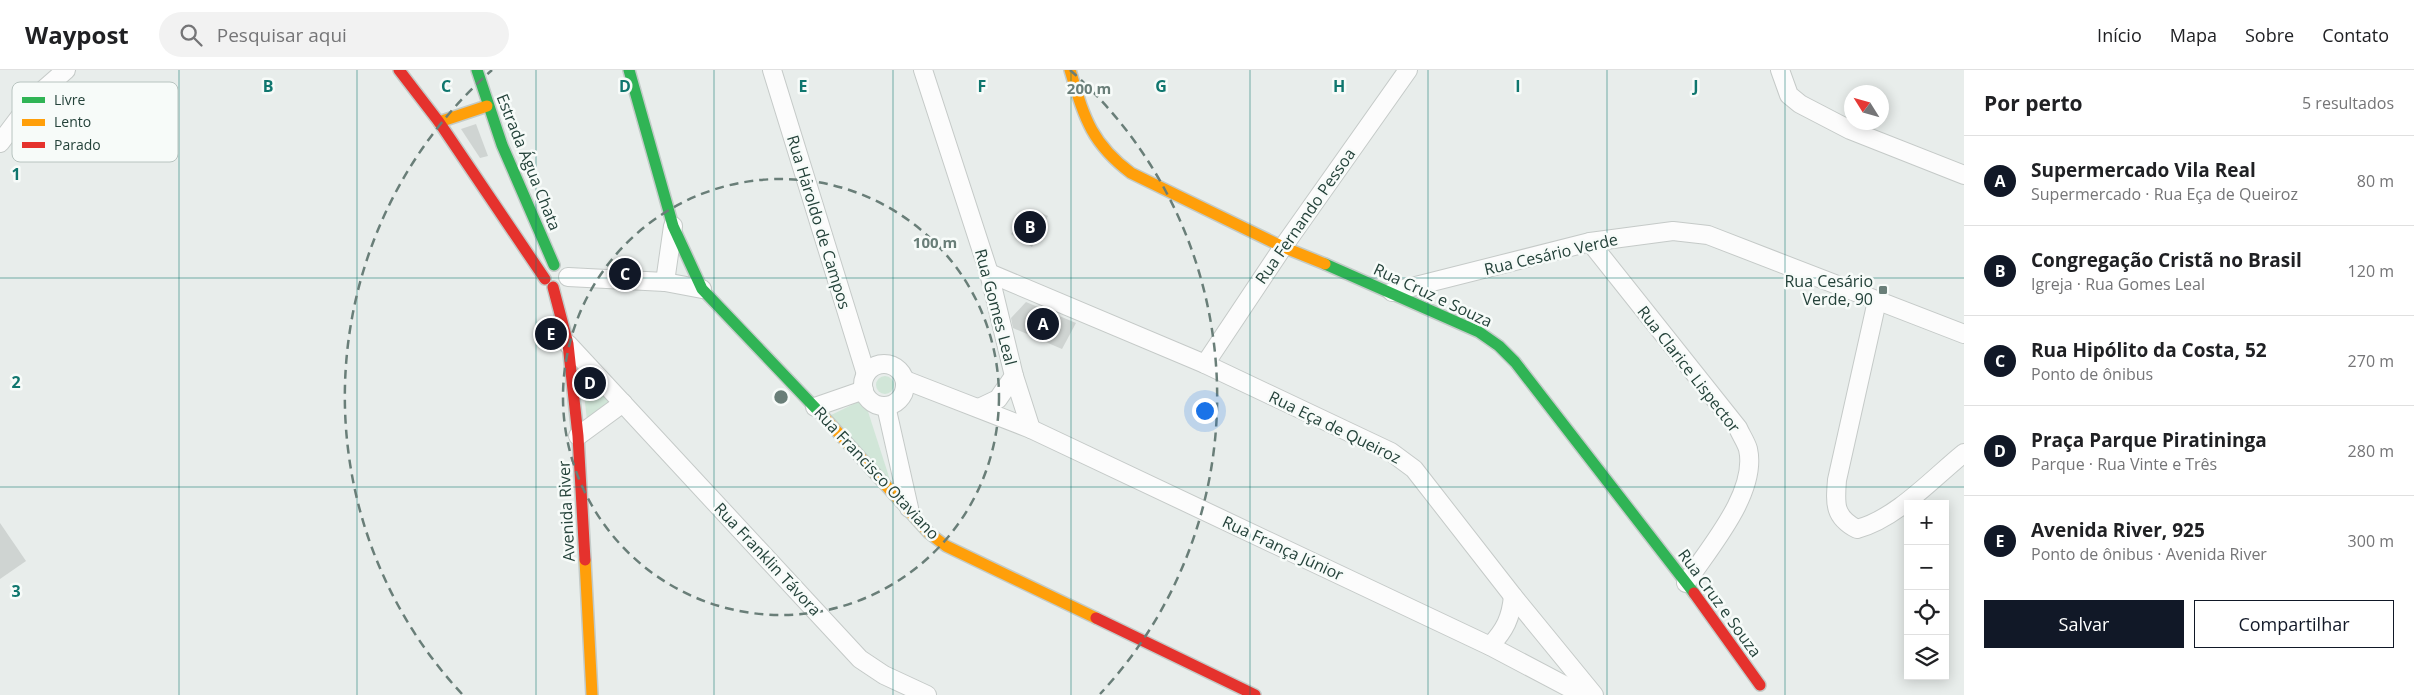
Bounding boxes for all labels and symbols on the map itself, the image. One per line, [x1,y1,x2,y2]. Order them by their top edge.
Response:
text: B [263,75,273,97]
text: C [441,75,451,97]
text: D [619,75,631,97]
text: E [799,75,808,97]
text: F [978,75,986,97]
text: G [1155,75,1167,97]
text: H [1333,75,1345,97]
text: I [1515,75,1521,97]
text: J [1691,75,1699,97]
text: 200 m [1067,78,1111,98]
legend [12,82,178,162]
north arrow [1844,85,1889,130]
text: Livre [54,90,86,109]
street label: Estrada Água Chata [492,90,566,234]
text: Lento [54,112,91,131]
street label: Rua Haroldo de Campos [782,132,856,312]
text: Parado [54,135,101,154]
street label: Rua Fernando Pessoa [1250,144,1360,288]
text: 1 [11,163,21,185]
pin: B [1014,208,1046,246]
street label: Rua Cesário Verde [1482,228,1620,280]
text: 100 m [913,232,957,252]
street label: Rua Gomes Leal [970,246,1022,368]
pin: C [609,255,641,293]
street label: Rua Cruz e Souza [1370,258,1496,332]
place label: Rua Cesário Verde, 90 [1784,270,1873,310]
marker: Rua Cesário Verde, 90 [1877,284,1889,296]
street label: Rua Clarice Lispector [1632,301,1746,437]
pin: A [1027,305,1059,343]
pin: E [535,315,567,353]
pin: D [574,364,606,402]
text: 2 [11,371,21,393]
street label: Rua Eça de Queiroz [1265,386,1405,468]
centre of rings [772,388,790,406]
your location [1192,398,1218,424]
street label: Rua Francisco Otaviano [809,402,945,544]
street label: Avenida River [552,459,580,562]
street label: Rua Franklin Távora [710,498,826,620]
street label: Rua França Júnior [1219,510,1347,586]
street label: Rua Cruz e Souza [1673,545,1767,661]
text: 3 [11,580,21,602]

